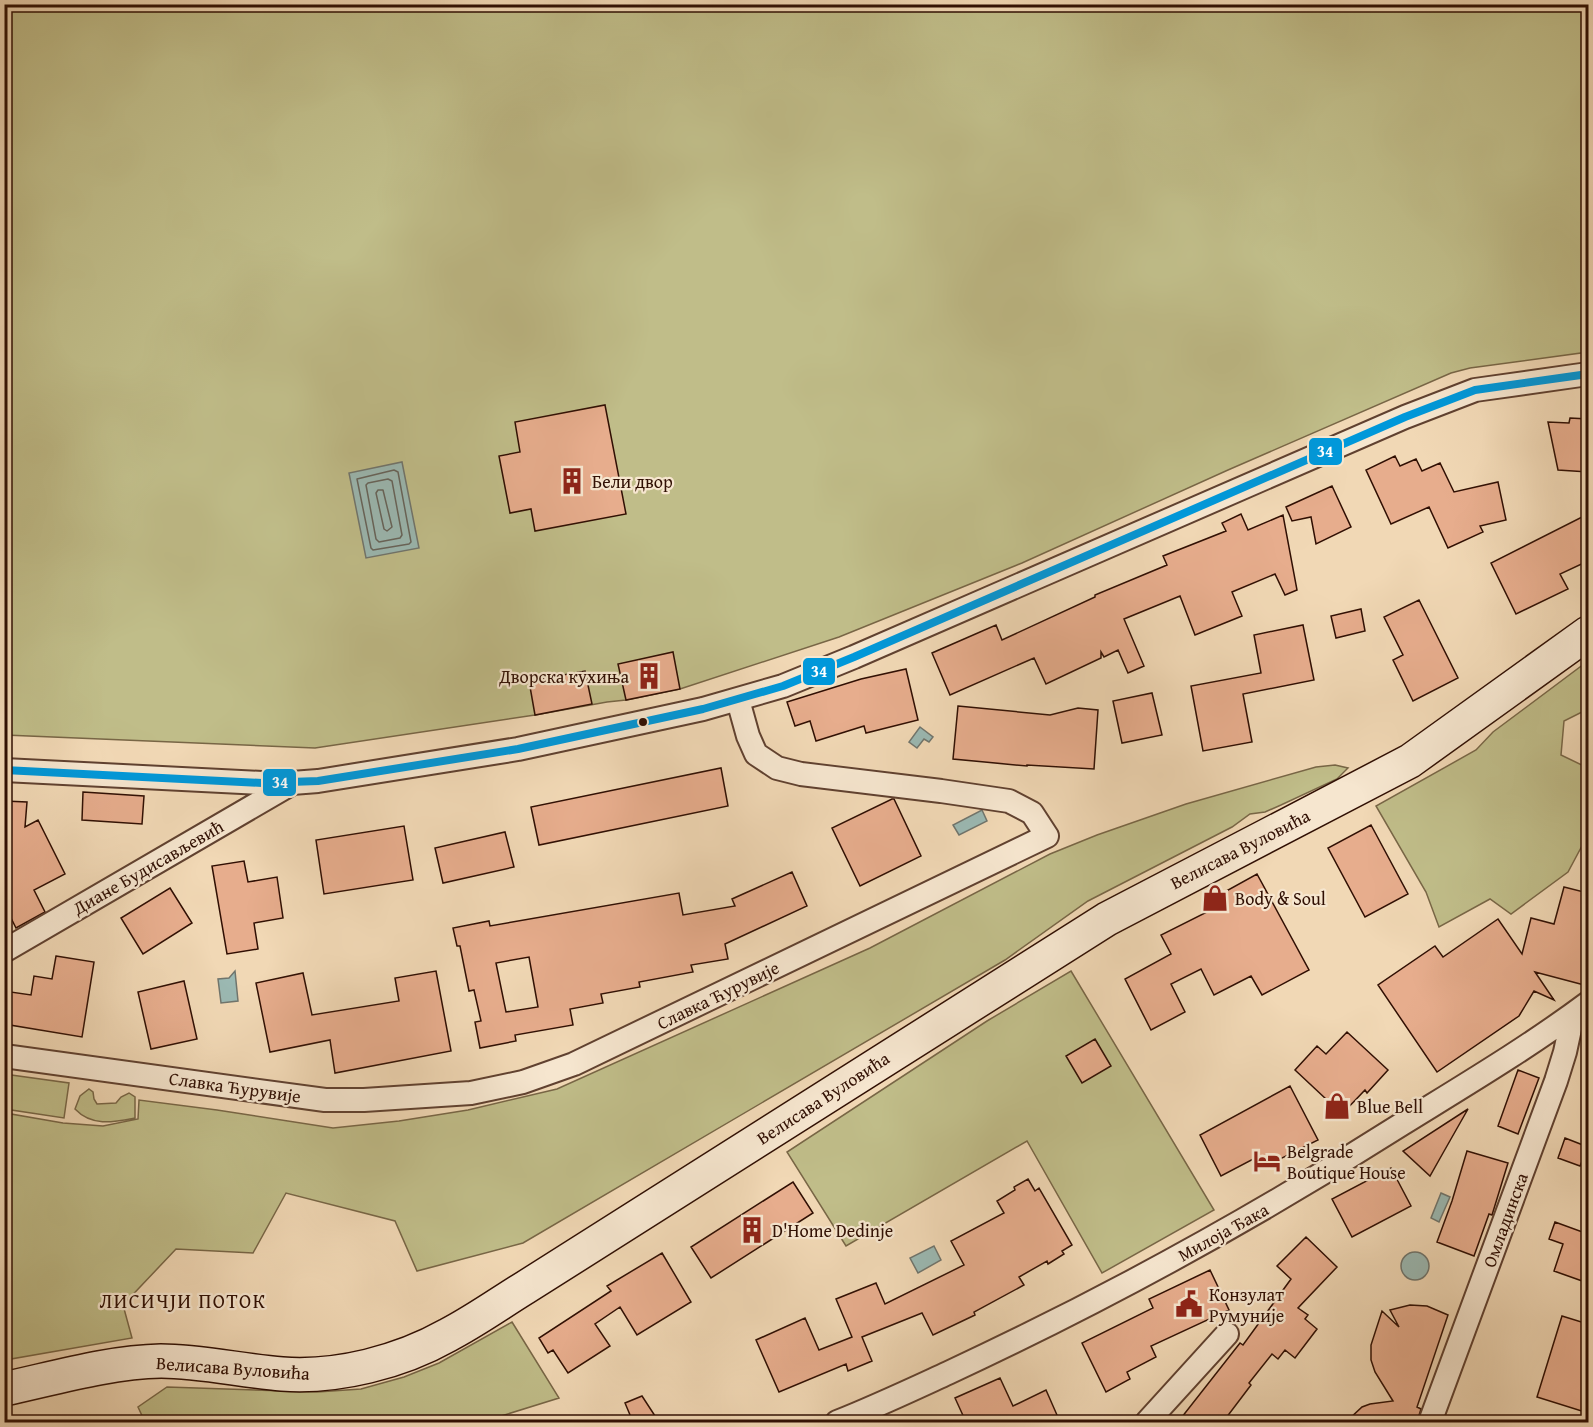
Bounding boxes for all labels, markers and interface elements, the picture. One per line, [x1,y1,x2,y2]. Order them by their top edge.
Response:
line badge: 34 [1308,437,1343,466]
text: 34 [1317,439,1333,463]
building icon: Бели двор [557,466,587,496]
place label: Бели двор [592,468,673,495]
line badge: 34 [802,657,836,686]
text: 34 [811,659,827,683]
building icon: Дворска кухиња [634,661,664,691]
place label: Дворска кухиња [498,663,629,690]
unlabelled marker [637,716,649,728]
line badge: 34 [262,768,297,797]
text: 34 [272,770,288,794]
street label: Велисава Вуловића [1165,802,1315,896]
street label: Диане Будисављевић [67,813,228,922]
shop icon: Body & Soul [1200,883,1230,913]
place label: Body & Soul [1235,885,1326,912]
street label: Славка Ћурувије [652,954,784,1036]
street label: Велисава Вуловића [751,1045,895,1151]
street label: Славка Ћурувије [167,1064,303,1110]
shop icon: Blue Bell [1322,1091,1352,1121]
place label: Blue Bell [1357,1093,1423,1120]
place label: Belgrade Boutique House [1287,1138,1406,1186]
hotel icon: Belgrade Boutique House [1252,1146,1282,1176]
street label: Омладинска [1475,1168,1535,1271]
street label: Милоја Ђака [1173,1196,1274,1268]
building icon: D'Home Dedinje [737,1215,767,1245]
place label: D'Home Dedinje [772,1217,893,1244]
place label: Конзулат Румуније [1209,1281,1284,1329]
district label: ЛИСИЧЈИ ПОТОК [99,1286,267,1315]
public building icon: Конзулат Румуније [1174,1289,1204,1319]
street label: Велисава Вуловића [155,1349,311,1387]

